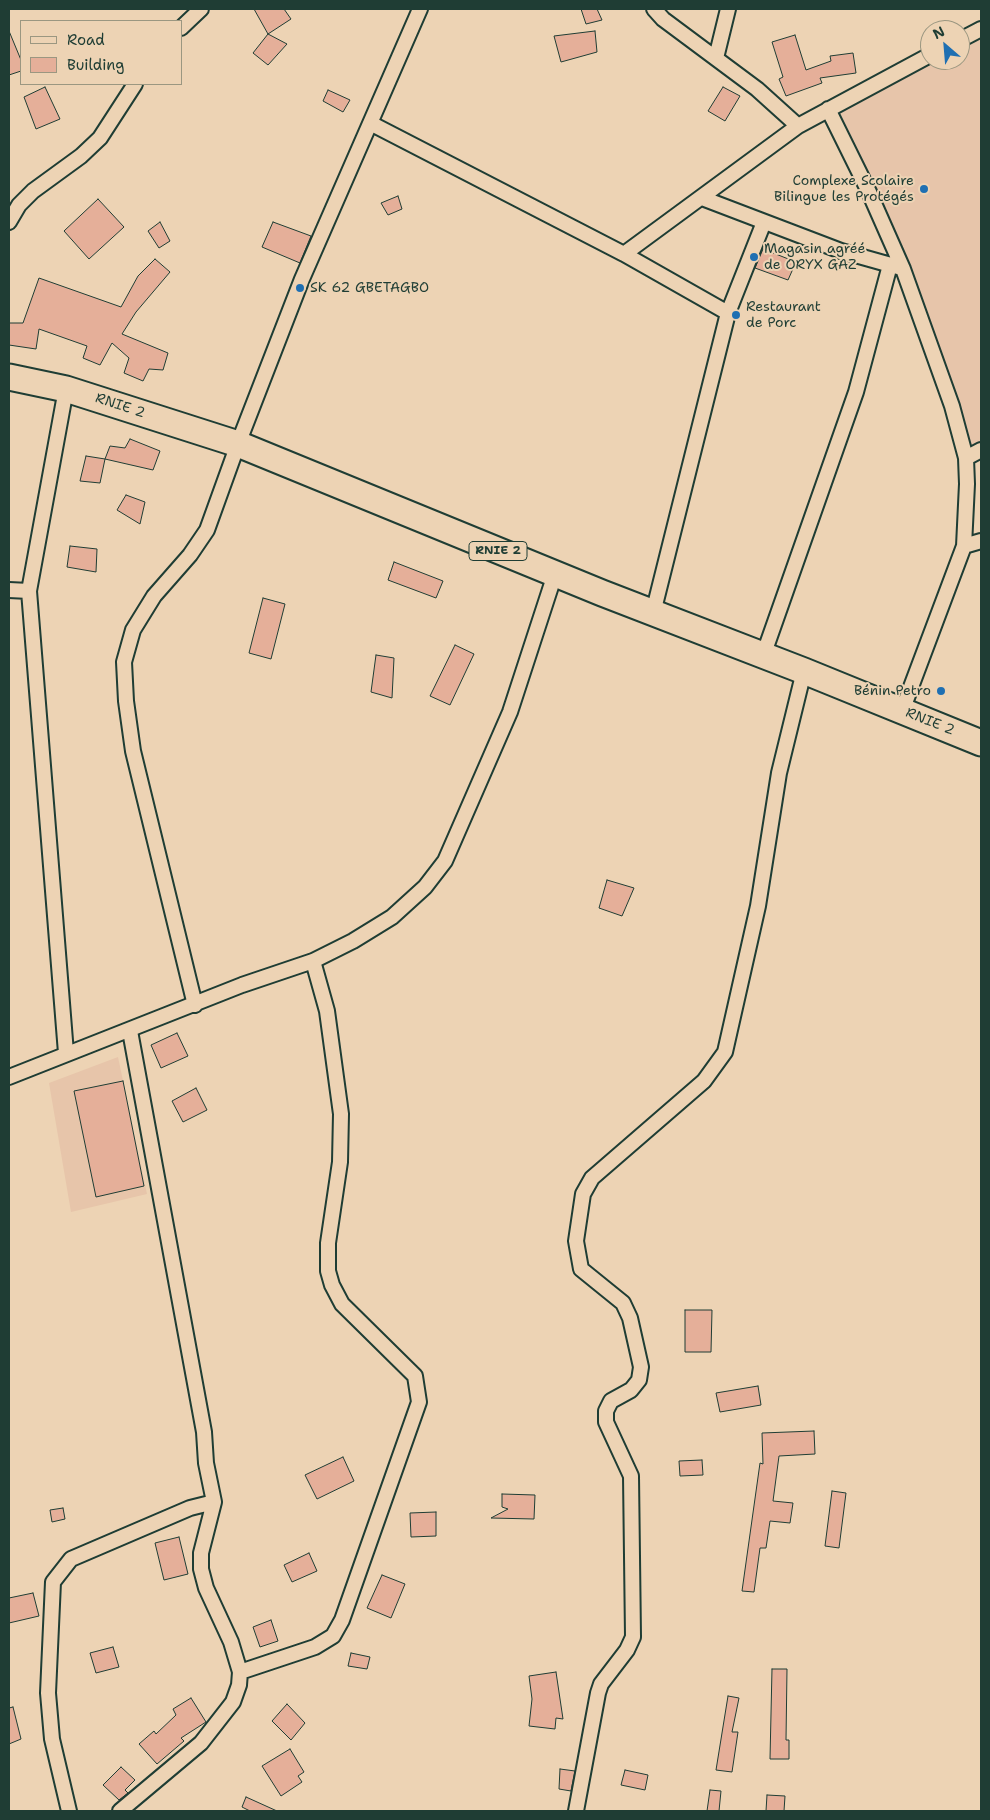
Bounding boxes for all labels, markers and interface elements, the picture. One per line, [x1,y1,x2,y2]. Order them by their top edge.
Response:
legend [20,20,182,85]
north arrow [920,20,970,70]
text: N [930,22,948,43]
text: Road [67,30,105,50]
text: Building [67,55,124,75]
place label: Complexe Scolaire Bilingue les Protégés [774,173,914,206]
marker: Complexe Scolaire Bilingue les Protégés [918,183,930,195]
place label: Magasin agréé de ORYX GAZ [764,241,865,274]
marker: Magasin agréé de ORYX GAZ [748,251,760,263]
place label: SK 62 GBETAGBO [310,280,429,296]
marker: SK 62 GBETAGBO [294,282,306,294]
place label: Restaurant de Porc [746,299,821,332]
marker: Restaurant de Porc [730,309,742,321]
street label: RNIE 2 [93,390,147,422]
road number: RNIE 2 [469,542,527,560]
place label: Bénin Petro [854,683,931,699]
marker: Bénin Petro [935,685,947,697]
street label: RNIE 2 [903,705,957,739]

